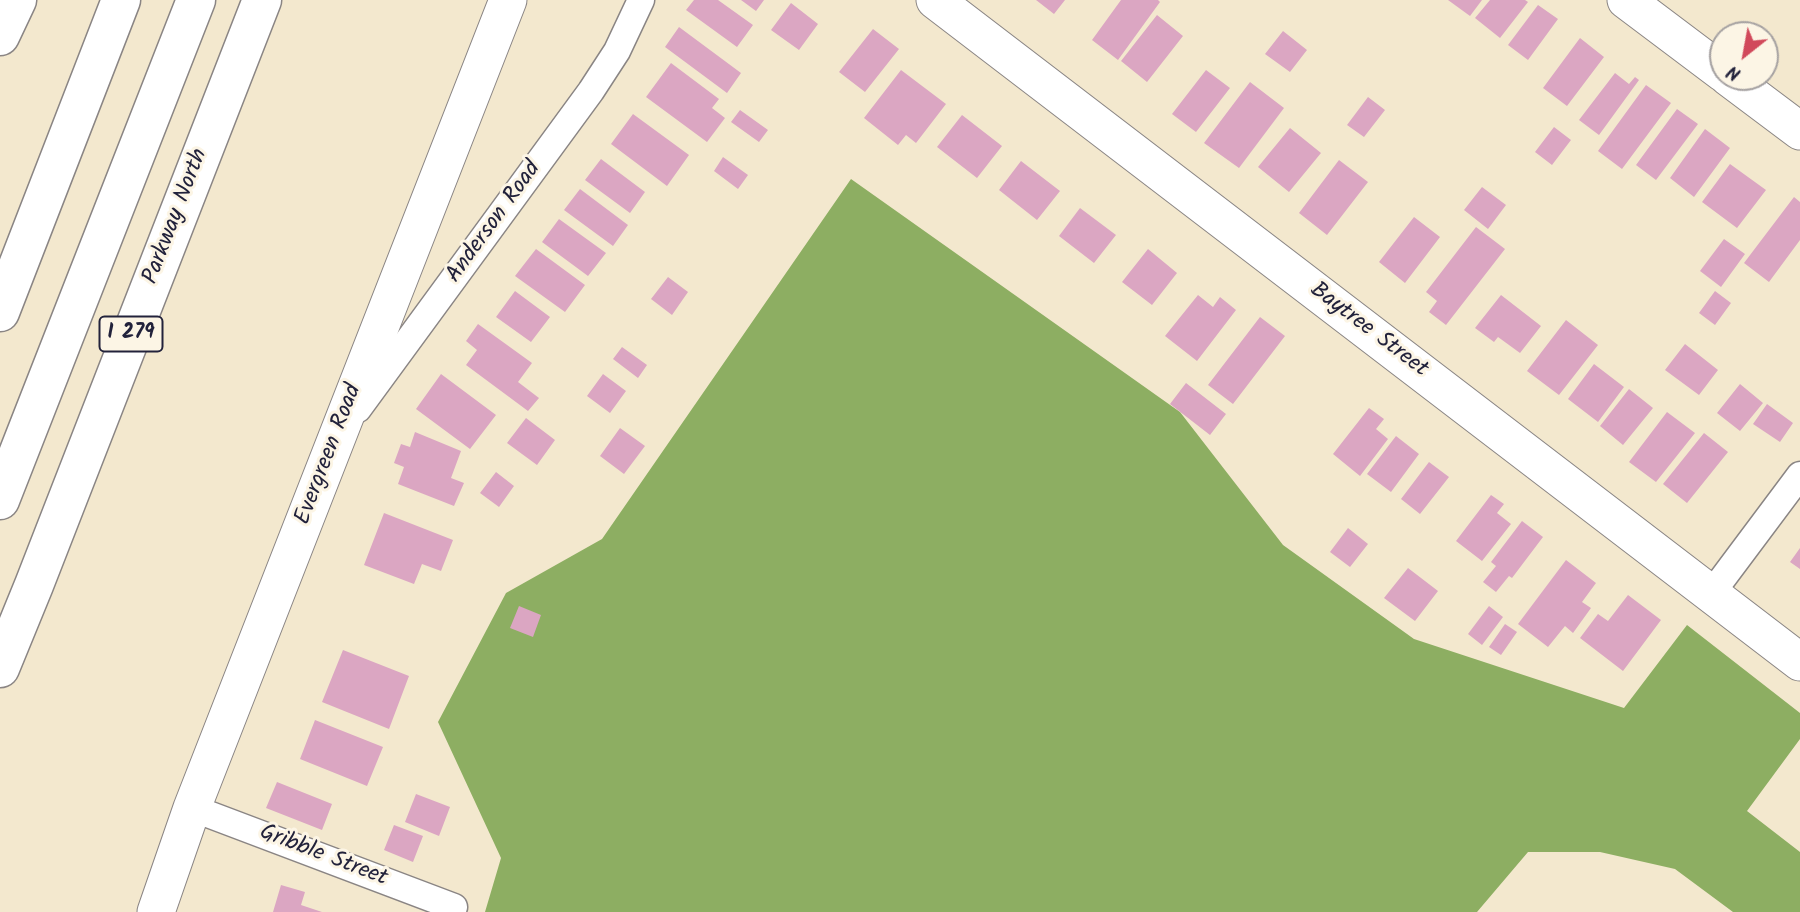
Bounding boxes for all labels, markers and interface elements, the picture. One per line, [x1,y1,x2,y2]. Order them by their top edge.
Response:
north arrow [1709,21,1779,91]
text: N [1721,56,1747,88]
street label: Parkway North [139,145,215,289]
street label: Anderson Road [442,157,548,289]
street label: Baytree Street [1303,278,1433,384]
road number: I 279 [100,316,162,352]
street label: Evergreen Road [291,381,369,529]
street label: Gribble Street [255,820,391,894]

